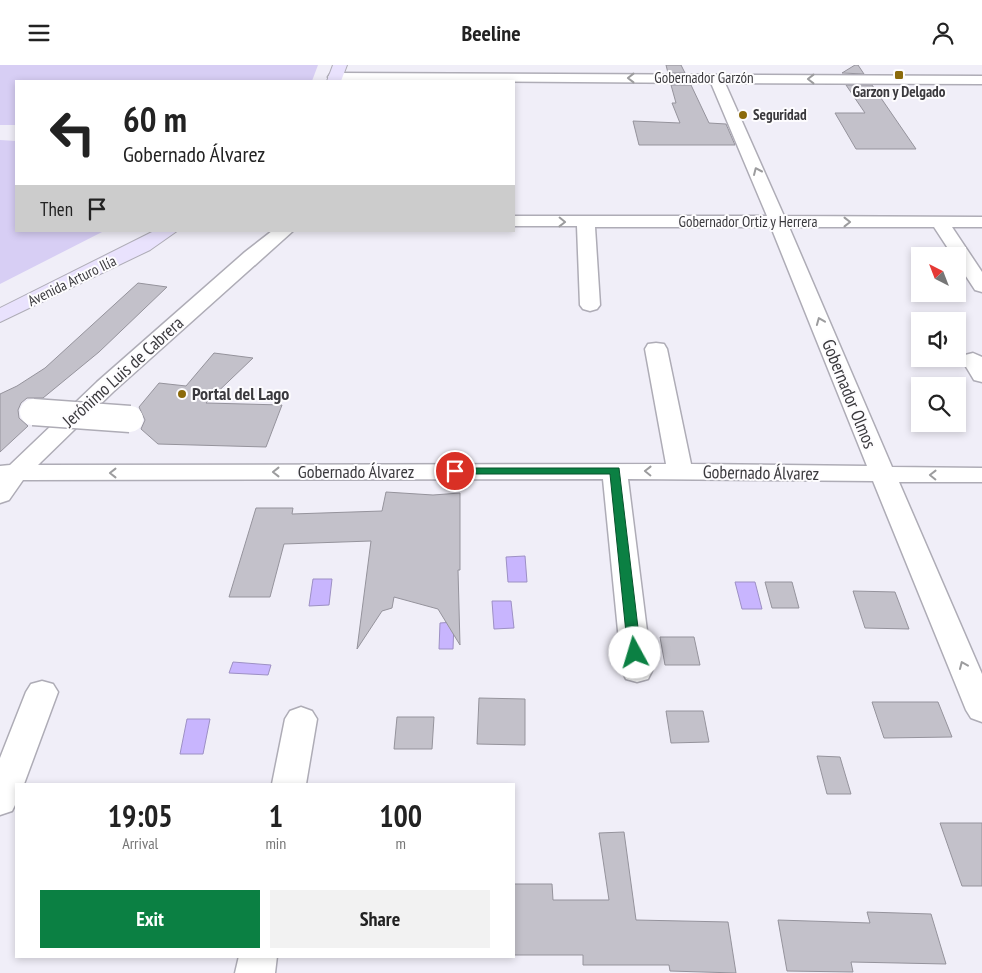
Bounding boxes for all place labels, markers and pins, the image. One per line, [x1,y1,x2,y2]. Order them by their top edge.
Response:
marker: Garzon y Delgado [893,69,905,81]
place label: Garzon y Delgado [853,82,946,101]
place label: Seguridad [753,105,807,124]
marker: Seguridad [737,109,749,121]
place label: Portal del Lago [192,382,289,405]
marker: Portal del Lago [176,388,188,400]
pin [434,450,476,492]

